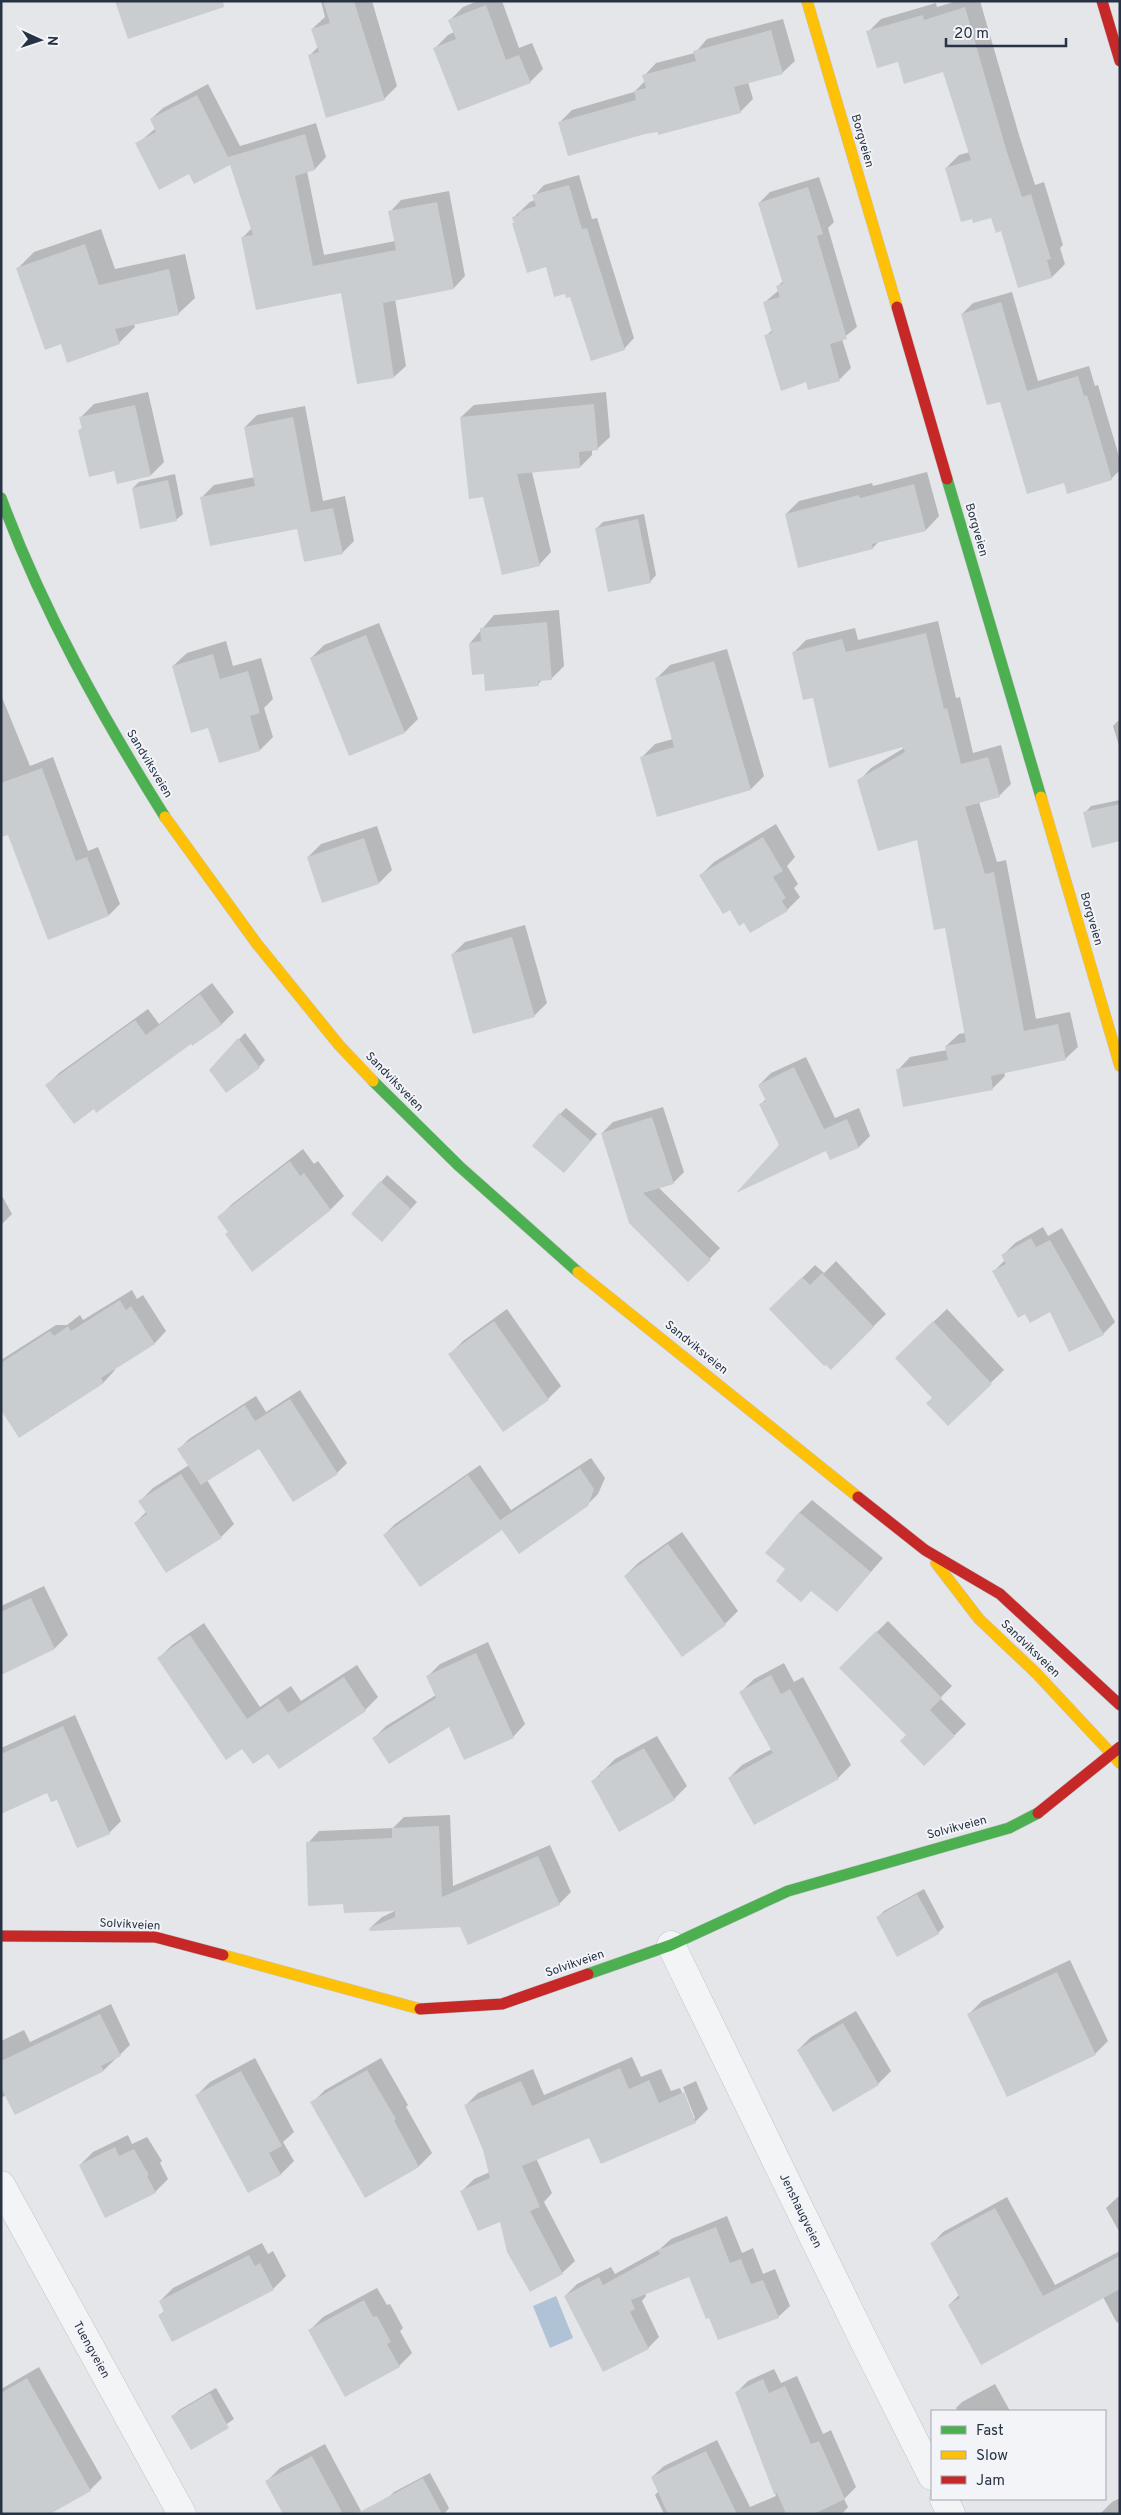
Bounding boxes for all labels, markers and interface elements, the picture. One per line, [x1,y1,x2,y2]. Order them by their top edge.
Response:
north arrow [15,15,65,65]
scale bar [946,15,1066,47]
text: 20 m [954,25,989,44]
text: N [43,35,60,46]
street label: Borgveien [847,112,877,170]
street label: Borgveien [961,501,991,559]
street label: Sandviksveien [122,727,176,801]
street label: Borgveien [1076,890,1106,948]
street label: Sandviksveien [362,1049,426,1115]
street label: Sandviksveien [661,1318,731,1378]
street label: Sandviksveien [997,1617,1063,1681]
street label: Solvikveien [925,1812,989,1844]
street label: Solvikveien [99,1915,161,1935]
street label: Solvikveien [543,1946,607,1982]
street label: Jenshaugveien [775,2171,825,2251]
street label: Tuengveien [69,2319,113,2381]
legend [931,2410,1106,2500]
text: Fast [976,2422,1004,2441]
text: Slow [976,2447,1008,2466]
text: Jam [976,2472,1005,2491]

